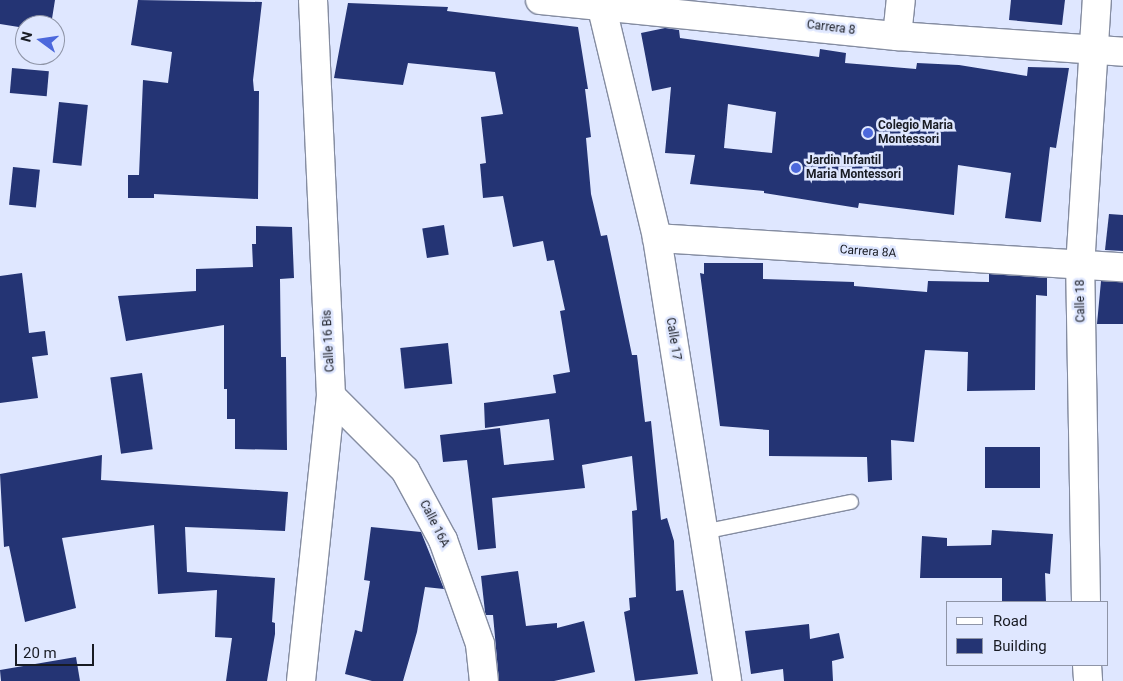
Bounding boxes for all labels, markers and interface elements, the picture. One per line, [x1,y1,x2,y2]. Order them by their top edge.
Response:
north arrow [15,15,65,65]
street label: Carrera 8 [806,18,856,38]
text: N [17,30,35,43]
place label: Colegio Maria Montessori [878,119,953,147]
marker: Colegio Maria Montessori [862,127,874,139]
place label: Jardin Infantil Maria Montessori [806,154,901,182]
marker: Jardin Infantil Maria Montessori [790,162,802,174]
street label: Carrera 8A [839,243,897,261]
street label: Calle 18 [1073,279,1089,323]
street label: Calle 16 Bis [320,309,338,373]
street label: Calle 17 [663,317,683,361]
street label: Calle 16A [416,498,452,550]
legend [946,601,1108,666]
text: Road [993,612,1027,630]
scale bar [18,634,96,666]
text: Building [993,637,1047,655]
text: 20 m [23,644,57,662]

